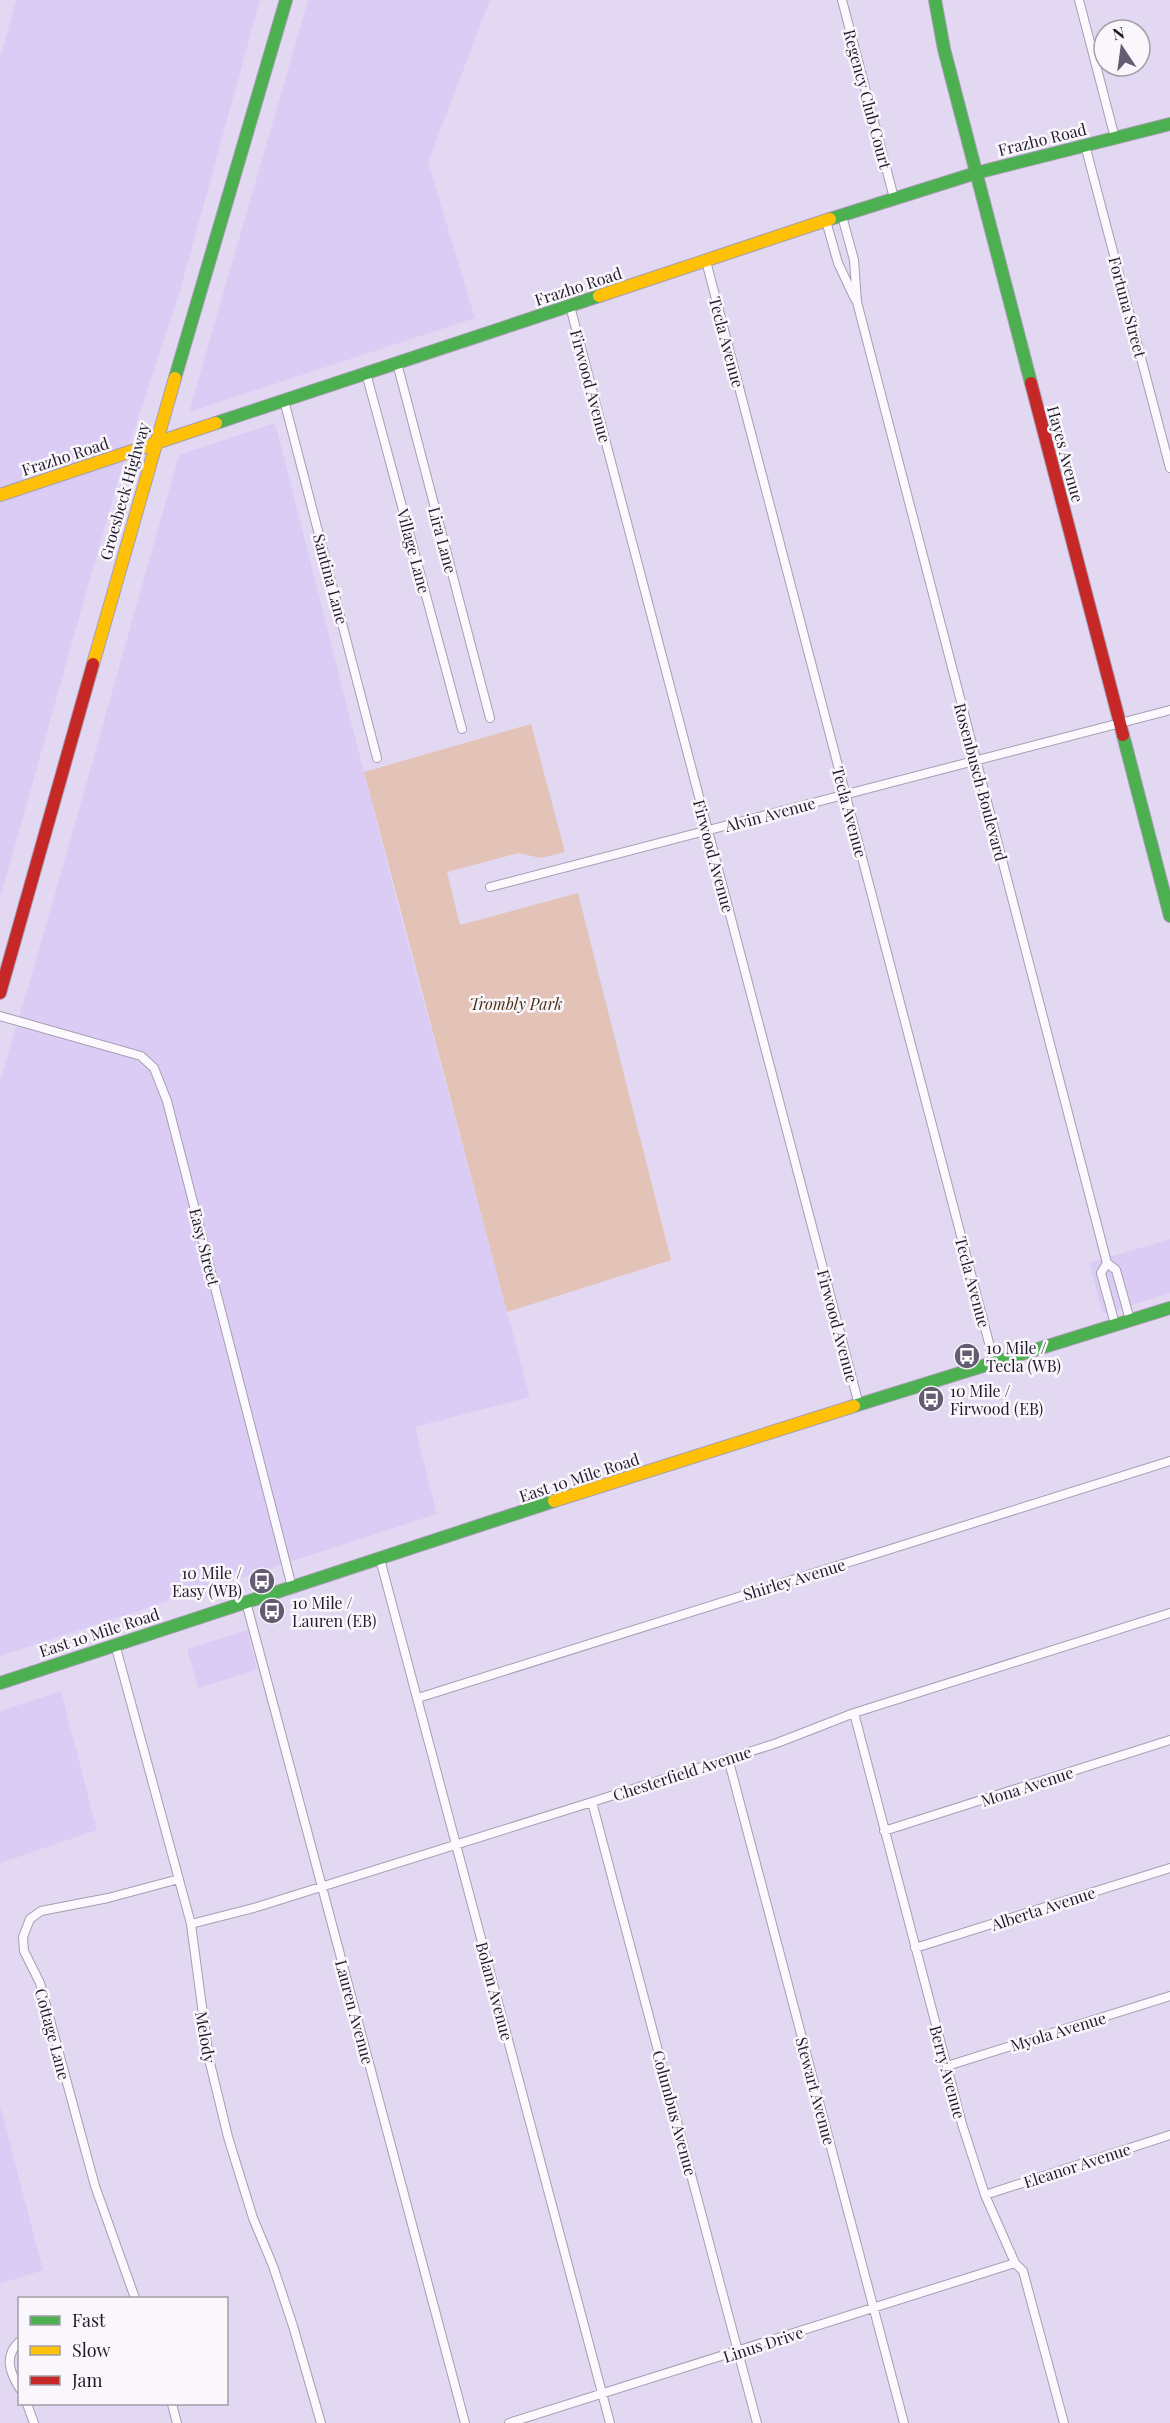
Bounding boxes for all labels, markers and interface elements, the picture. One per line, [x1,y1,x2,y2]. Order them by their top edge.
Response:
north arrow [1092,18,1152,78]
text: N [1111,21,1127,44]
street label: Regency Club Court [839,27,897,171]
street label: Frazho Road [996,118,1088,160]
street label: Fortuna Street [1104,254,1152,360]
street label: Frazho Road [532,262,624,310]
street label: Tecla Avenue [705,294,749,390]
street label: Firwood Avenue [566,327,616,445]
street label: Hayes Avenue [1043,403,1089,505]
street label: Groesbeck Highway [94,420,154,562]
street label: Frazho Road [19,432,111,480]
street label: Lira Lane [424,504,462,576]
street label: Village Lane [392,505,435,596]
street label: Santina Lane [309,531,353,627]
street label: Rosenbusch Boulevard [950,701,1012,863]
street label: Tecla Avenue [828,764,872,860]
street label: Alvin Avenue [721,792,818,836]
street label: Firwood Avenue [689,797,739,915]
park label: Trombly Park [469,993,563,1014]
street label: Easy Street [185,1206,225,1288]
street label: Tecla Avenue [951,1234,995,1330]
street label: Firwood Avenue [813,1267,863,1385]
place label: 10 Mile / Tecla (WB) [986,1337,1061,1376]
bus stop icon: 10 Mile / Tecla (WB) [952,1341,982,1371]
place label: 10 Mile / Firwood (EB) [950,1380,1043,1419]
bus stop icon: 10 Mile / Firwood (EB) [916,1384,946,1414]
street label: East 10 Mile Road [516,1448,642,1506]
street label: Shirley Avenue [740,1553,848,1605]
place label: 10 Mile / Easy (WB) [172,1562,242,1601]
bus stop icon: 10 Mile / Easy (WB) [247,1566,277,1596]
place label: 10 Mile / Lauren (EB) [292,1592,376,1631]
bus stop icon: 10 Mile / Lauren (EB) [257,1596,287,1626]
street label: East 10 Mile Road [36,1603,162,1661]
street label: Chesterfield Avenue [610,1741,754,1805]
street label: Mona Avenue [978,1761,1076,1811]
street label: Alberta Avenue [987,1881,1098,1935]
street label: Bolam Avenue [472,1939,518,2043]
street label: Lauren Avenue [331,1957,379,2067]
street label: Cottage Lane [31,1986,75,2082]
street label: Myola Avenue [1008,2007,1108,2055]
street label: Melody [191,2009,221,2065]
street label: Berry Avenue [925,2023,971,2121]
street label: Stewart Avenue [791,2035,841,2147]
street label: Columbus Avenue [648,2048,702,2178]
street label: Eleanor Avenue [1021,2138,1133,2192]
legend [18,2297,228,2405]
text: Fast [72,2308,106,2332]
street label: Linus Drive [720,2321,806,2367]
text: Slow [72,2338,110,2362]
text: Jam [71,2368,102,2392]

